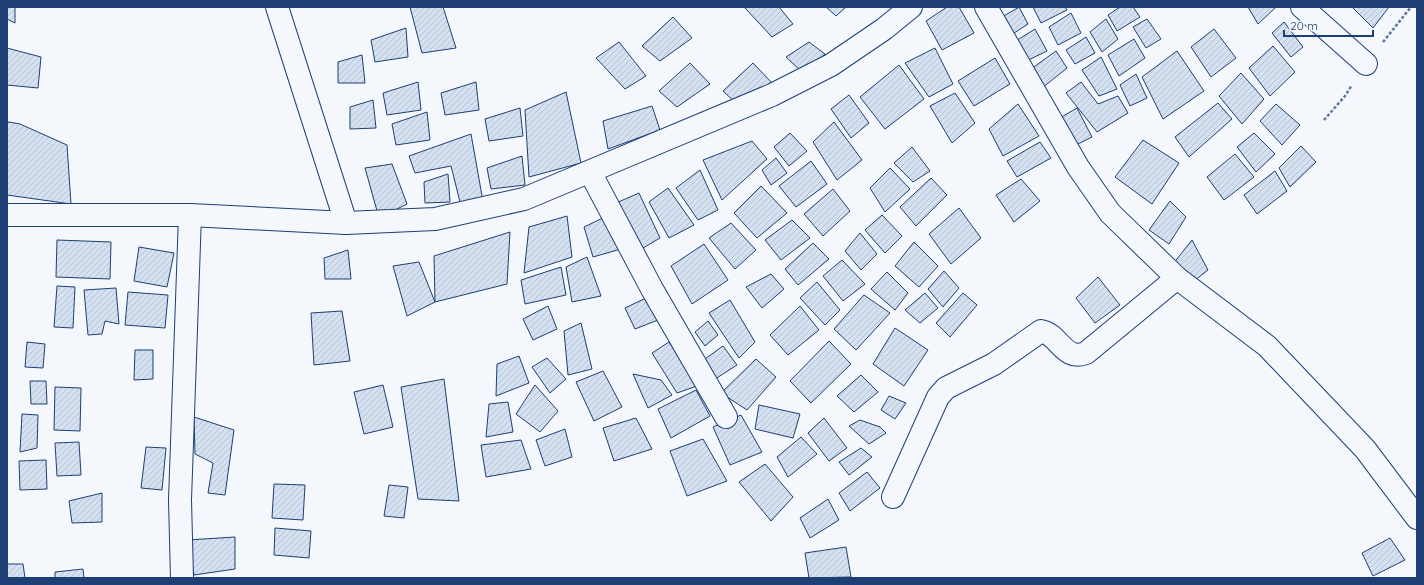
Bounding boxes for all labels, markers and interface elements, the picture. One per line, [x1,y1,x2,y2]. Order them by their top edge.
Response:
scale bar [1284,12,1373,38]
text: 20 m [1290,18,1318,33]

